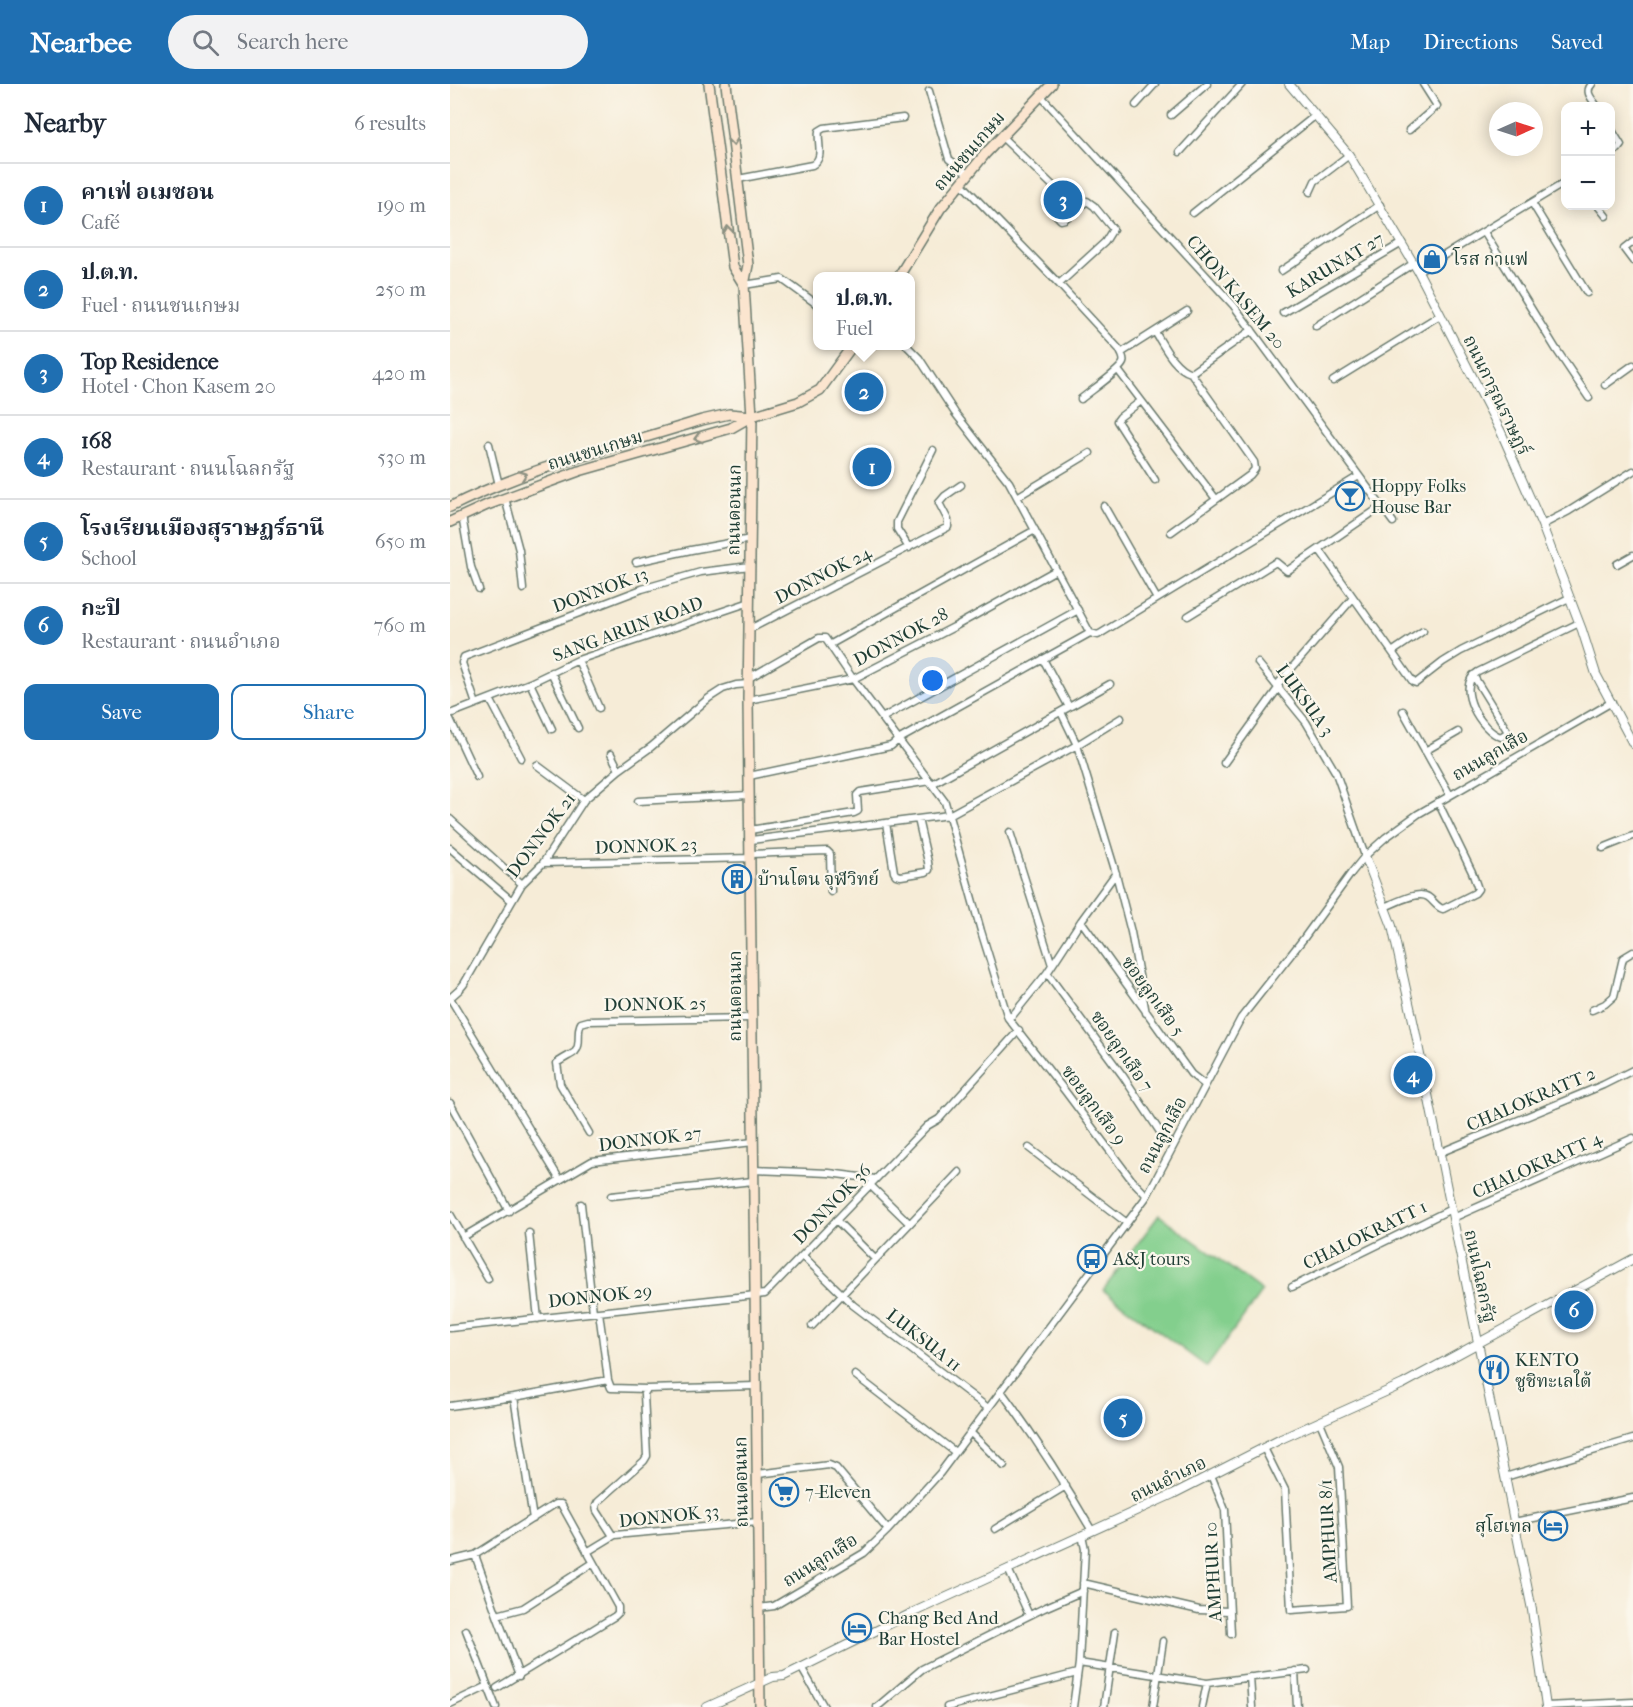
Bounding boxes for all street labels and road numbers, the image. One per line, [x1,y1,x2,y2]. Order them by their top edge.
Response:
street label: ถนนชนเกษม [929,107,1010,195]
street label: KARUNAT 27 [1283,228,1388,303]
street label: CHON KASEM 20 [1182,231,1289,354]
street label: ถนนการุณราษฏร์ [1458,331,1536,460]
street label: ถนนชนเกษม [545,426,645,475]
street label: ถนนดอนนก [723,464,746,556]
street label: DONNOK 24 [771,542,875,609]
street label: DONNOK 13 [550,564,651,617]
street label: SANG ARUN ROAD [550,592,706,666]
street label: DONNOK 28 [850,604,952,671]
street label: LUKSUA 3 [1271,660,1338,740]
street label: ถนนลูกเสือ [1449,725,1532,786]
street label: DONNOK 21 [502,788,580,882]
street label: DONNOK 23 [594,834,698,859]
street label: ถนนดอนนก [725,950,746,1042]
street label: ซอยลูกเสือ 5 [1117,952,1189,1040]
street label: DONNOK 25 [603,993,707,1016]
street label: ซอยลูกเสือ 7 [1086,1007,1157,1096]
street label: ซอยลูกเสือ 9 [1057,1061,1131,1150]
street label: CHALOKRATT 2 [1464,1063,1599,1136]
street label: ถนนลูกเสือ [1133,1093,1191,1177]
street label: DONNOK 27 [597,1123,703,1156]
street label: CHALOKRATT 4 [1469,1127,1605,1203]
street label: DONNOK 36 [789,1160,876,1249]
street label: CHALOKRATT 1 [1300,1196,1431,1275]
street label: ถนนโฉลกรัฐ [1459,1227,1503,1325]
street label: DONNOK 29 [547,1281,653,1312]
street label: LUKSUA 11 [882,1305,965,1376]
street label: ถนนดอนนก [730,1436,753,1528]
street label: ถนนอำเภอ [1127,1452,1210,1507]
street label: AMPHUR 8/1 [1315,1479,1342,1584]
street label: DONNOK 33 [618,1501,720,1532]
street label: AMPHUR 10 [1200,1521,1227,1624]
street label: ถนนลูกเสือ [779,1529,862,1592]

